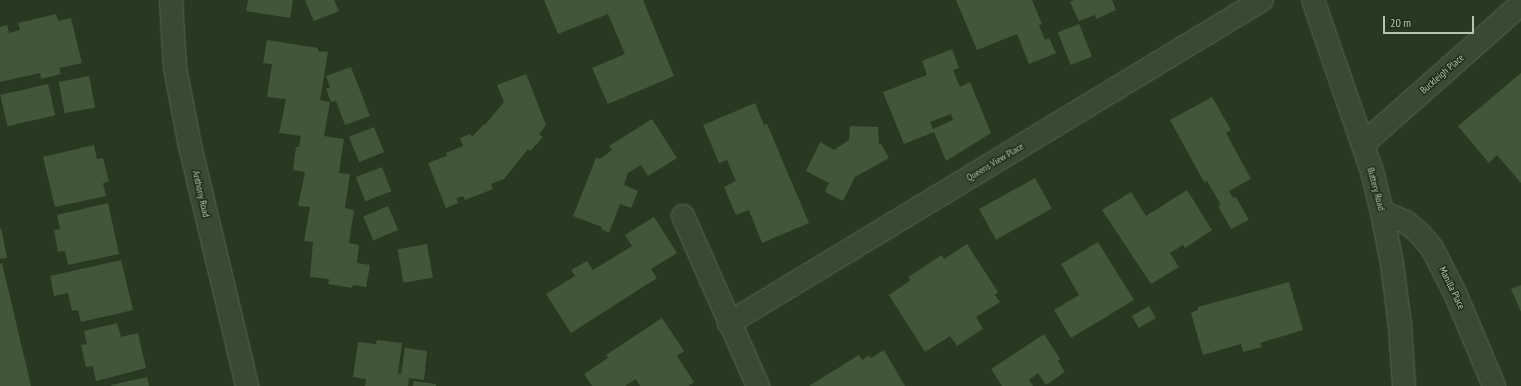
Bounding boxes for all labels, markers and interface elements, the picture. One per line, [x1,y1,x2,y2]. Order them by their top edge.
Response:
scale bar [1385,8,1476,34]
text: 20 m [1390,15,1411,30]
street label: Buckleigh Place [1418,52,1466,96]
street label: Queens View Place [964,140,1026,184]
street label: Buttery Road [1364,166,1388,212]
street label: Anthony Road [190,169,212,219]
street label: Manilla Place [1437,265,1467,311]

